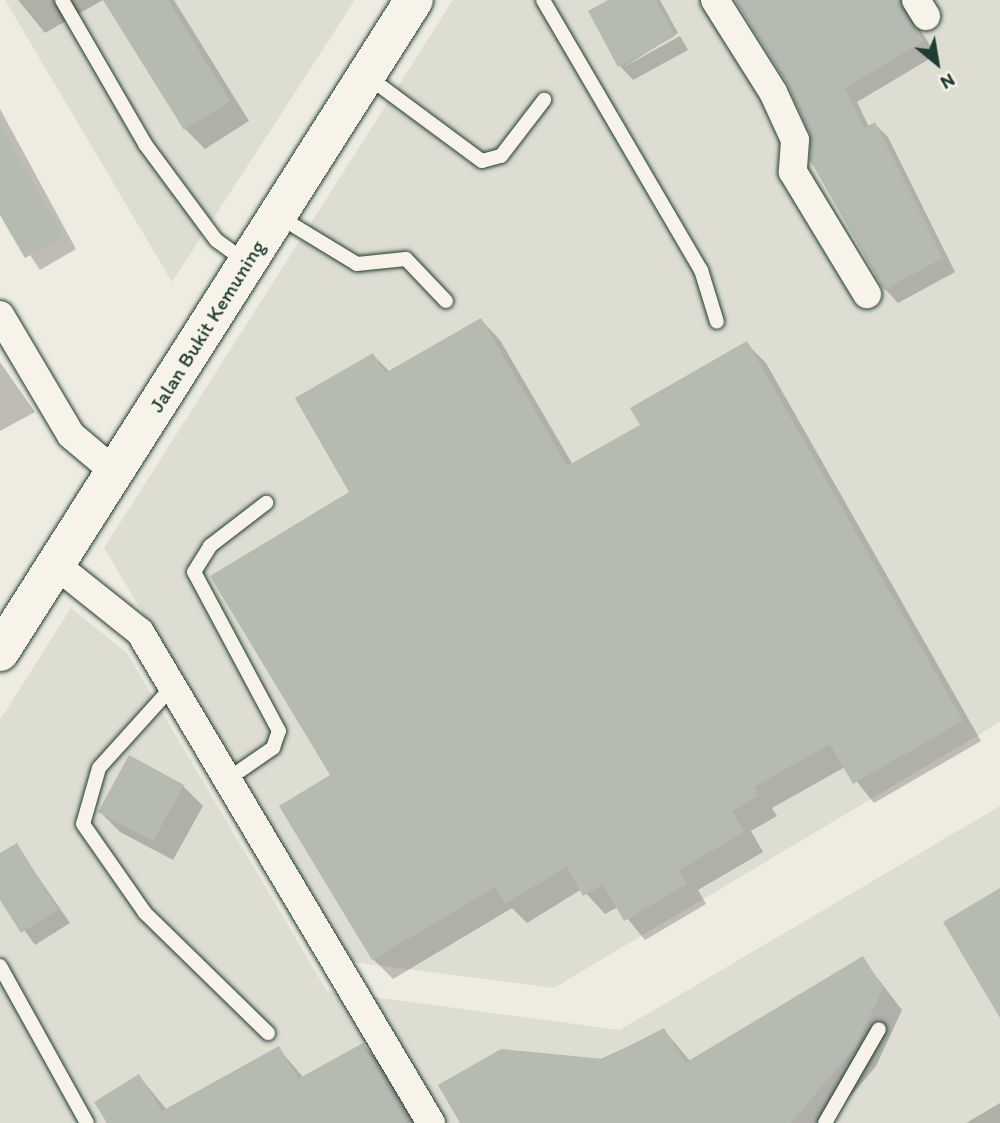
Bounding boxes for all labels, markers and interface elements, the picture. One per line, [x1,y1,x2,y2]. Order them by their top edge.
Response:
north arrow [902,28,972,98]
text: N [936,68,959,95]
street label: Jalan Bukit Kemuning [144,235,270,417]

